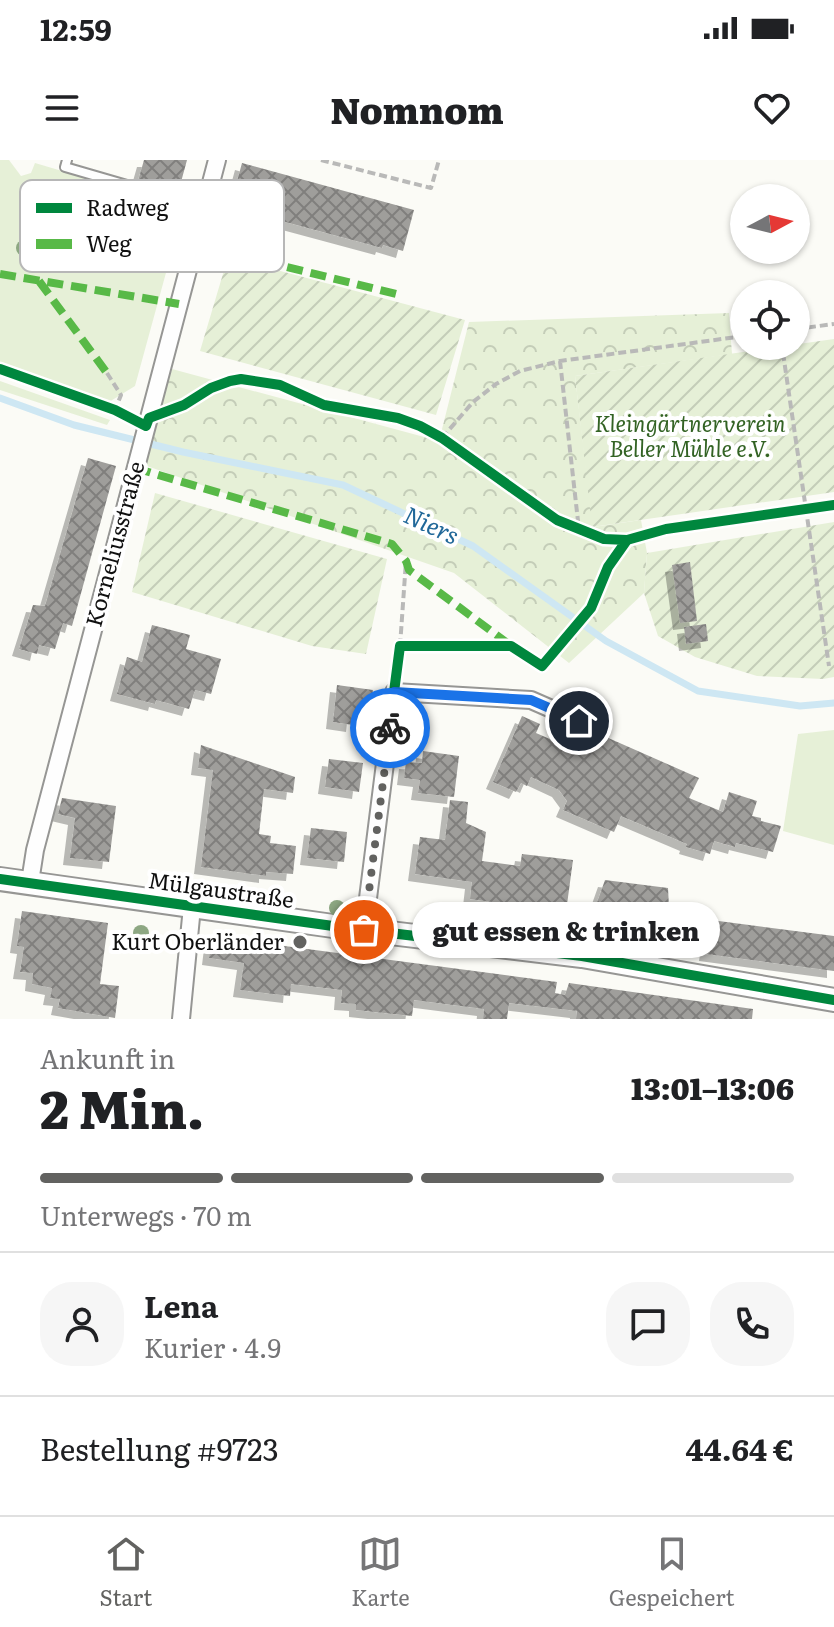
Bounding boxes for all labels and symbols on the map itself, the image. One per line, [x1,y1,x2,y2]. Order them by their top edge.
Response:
legend [20,180,284,272]
north arrow [730,184,810,264]
text: Radweg [86,190,169,223]
text: Weg [86,226,132,259]
park label: Kleingärtnerverein Beller Mühle e.V. [594,406,786,464]
street label: Korneliusstraße [76,457,151,630]
water label: Niers [399,496,465,552]
pin [545,687,613,755]
courier [350,688,430,768]
street label: Mülgaustraße [146,862,296,915]
pin [330,896,398,964]
callout: gut essen & trinken [412,902,720,958]
place label: Kurt Oberländer [111,924,285,957]
marker: Kurt Oberländer [291,933,309,951]

